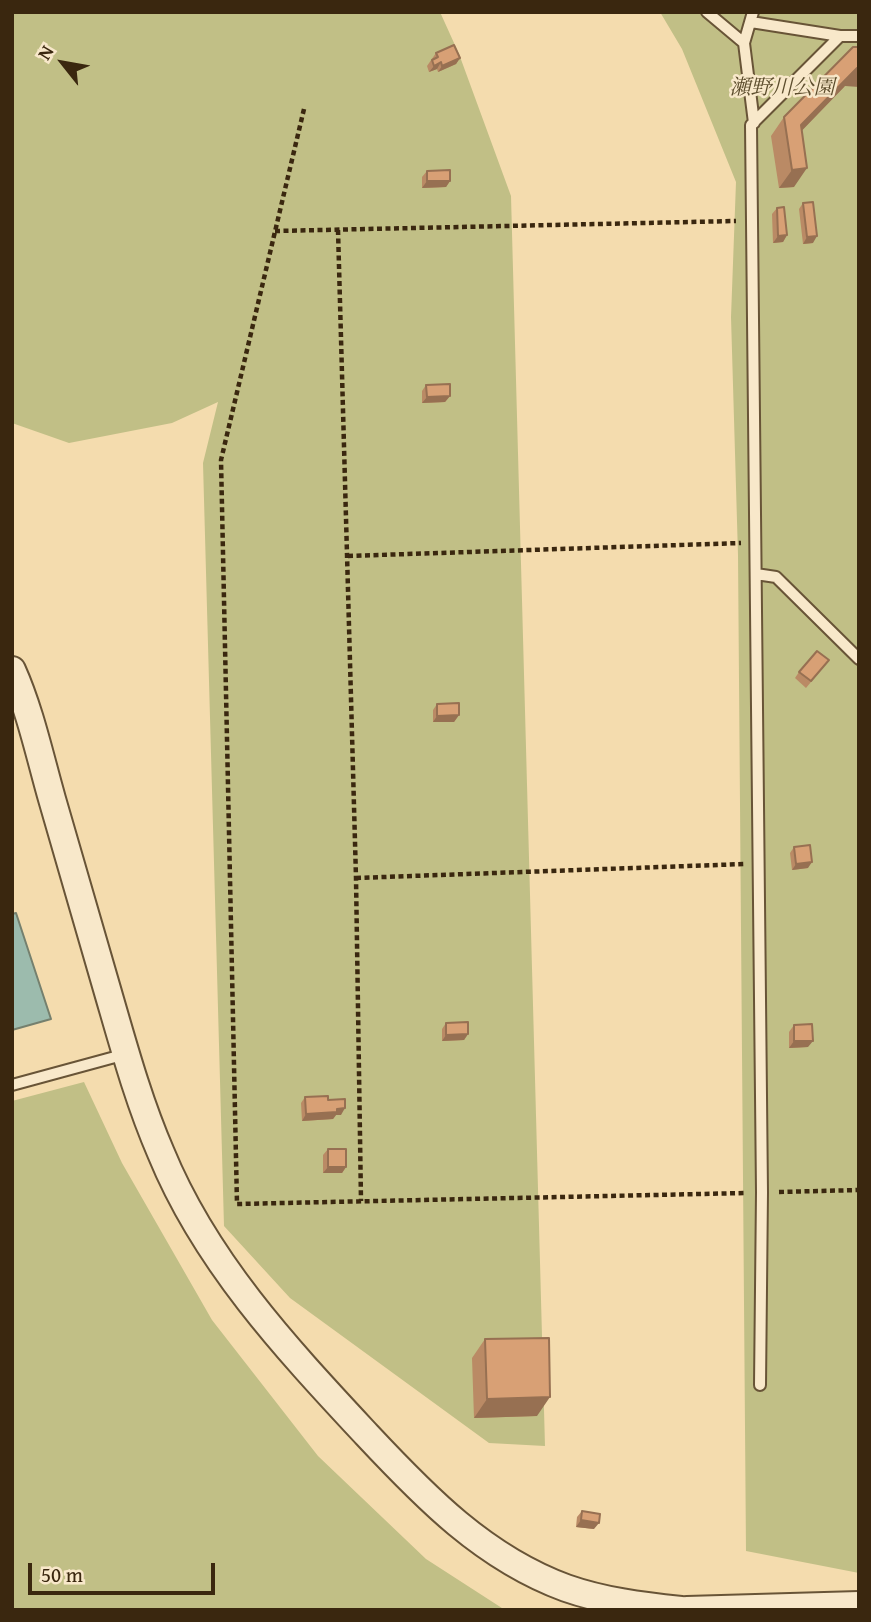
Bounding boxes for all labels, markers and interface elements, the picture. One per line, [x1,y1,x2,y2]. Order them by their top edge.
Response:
north arrow [28,28,98,98]
text: N [30,40,60,65]
park label: 瀬野川公園 [730,76,834,102]
scale bar [32,1548,219,1592]
text: 50 m [41,1559,83,1590]

